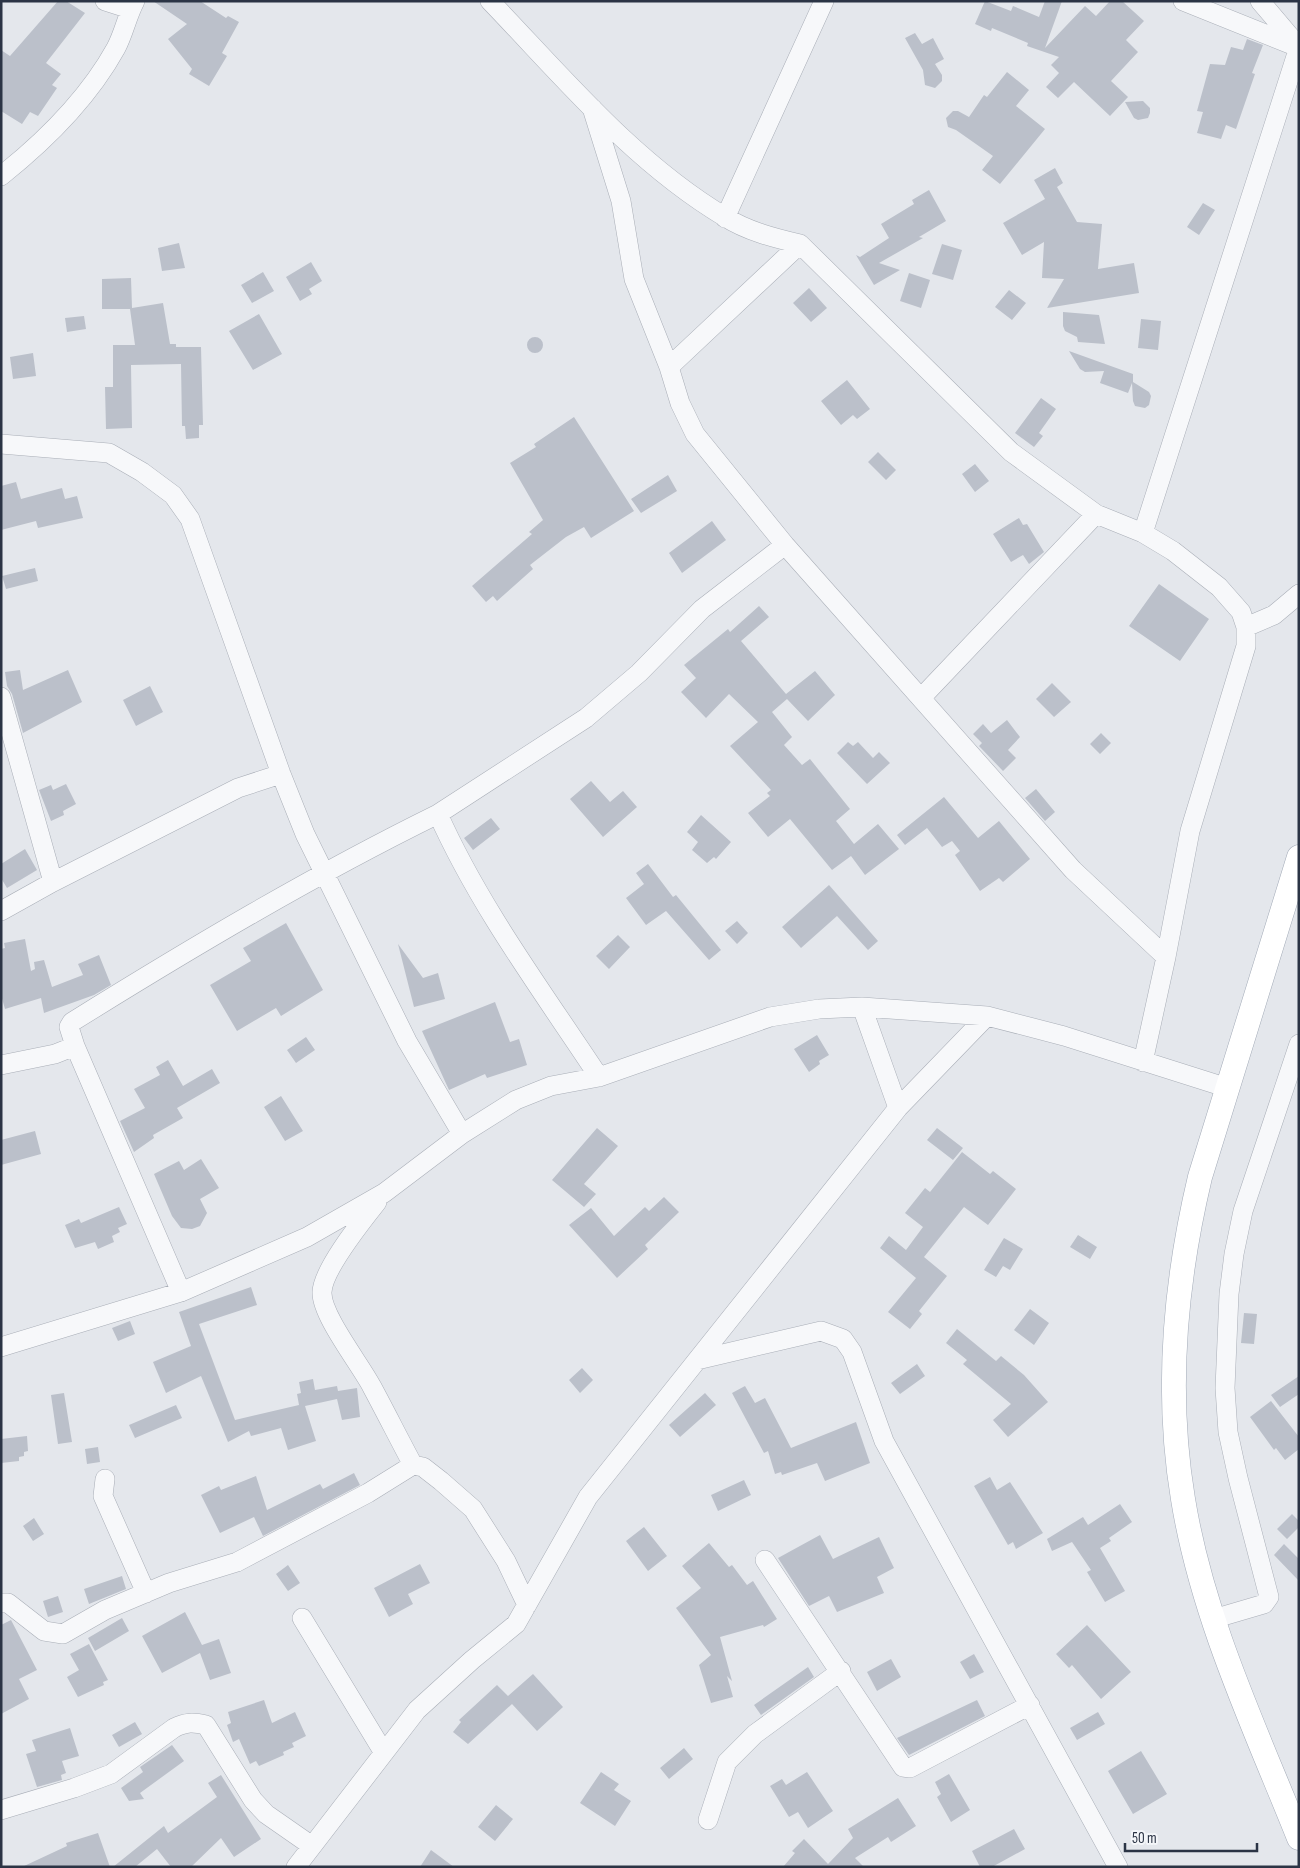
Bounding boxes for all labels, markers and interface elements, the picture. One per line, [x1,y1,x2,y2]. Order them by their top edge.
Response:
scale bar [1125,1820,1258,1852]
text: 50 m [1132,1829,1157,1848]

